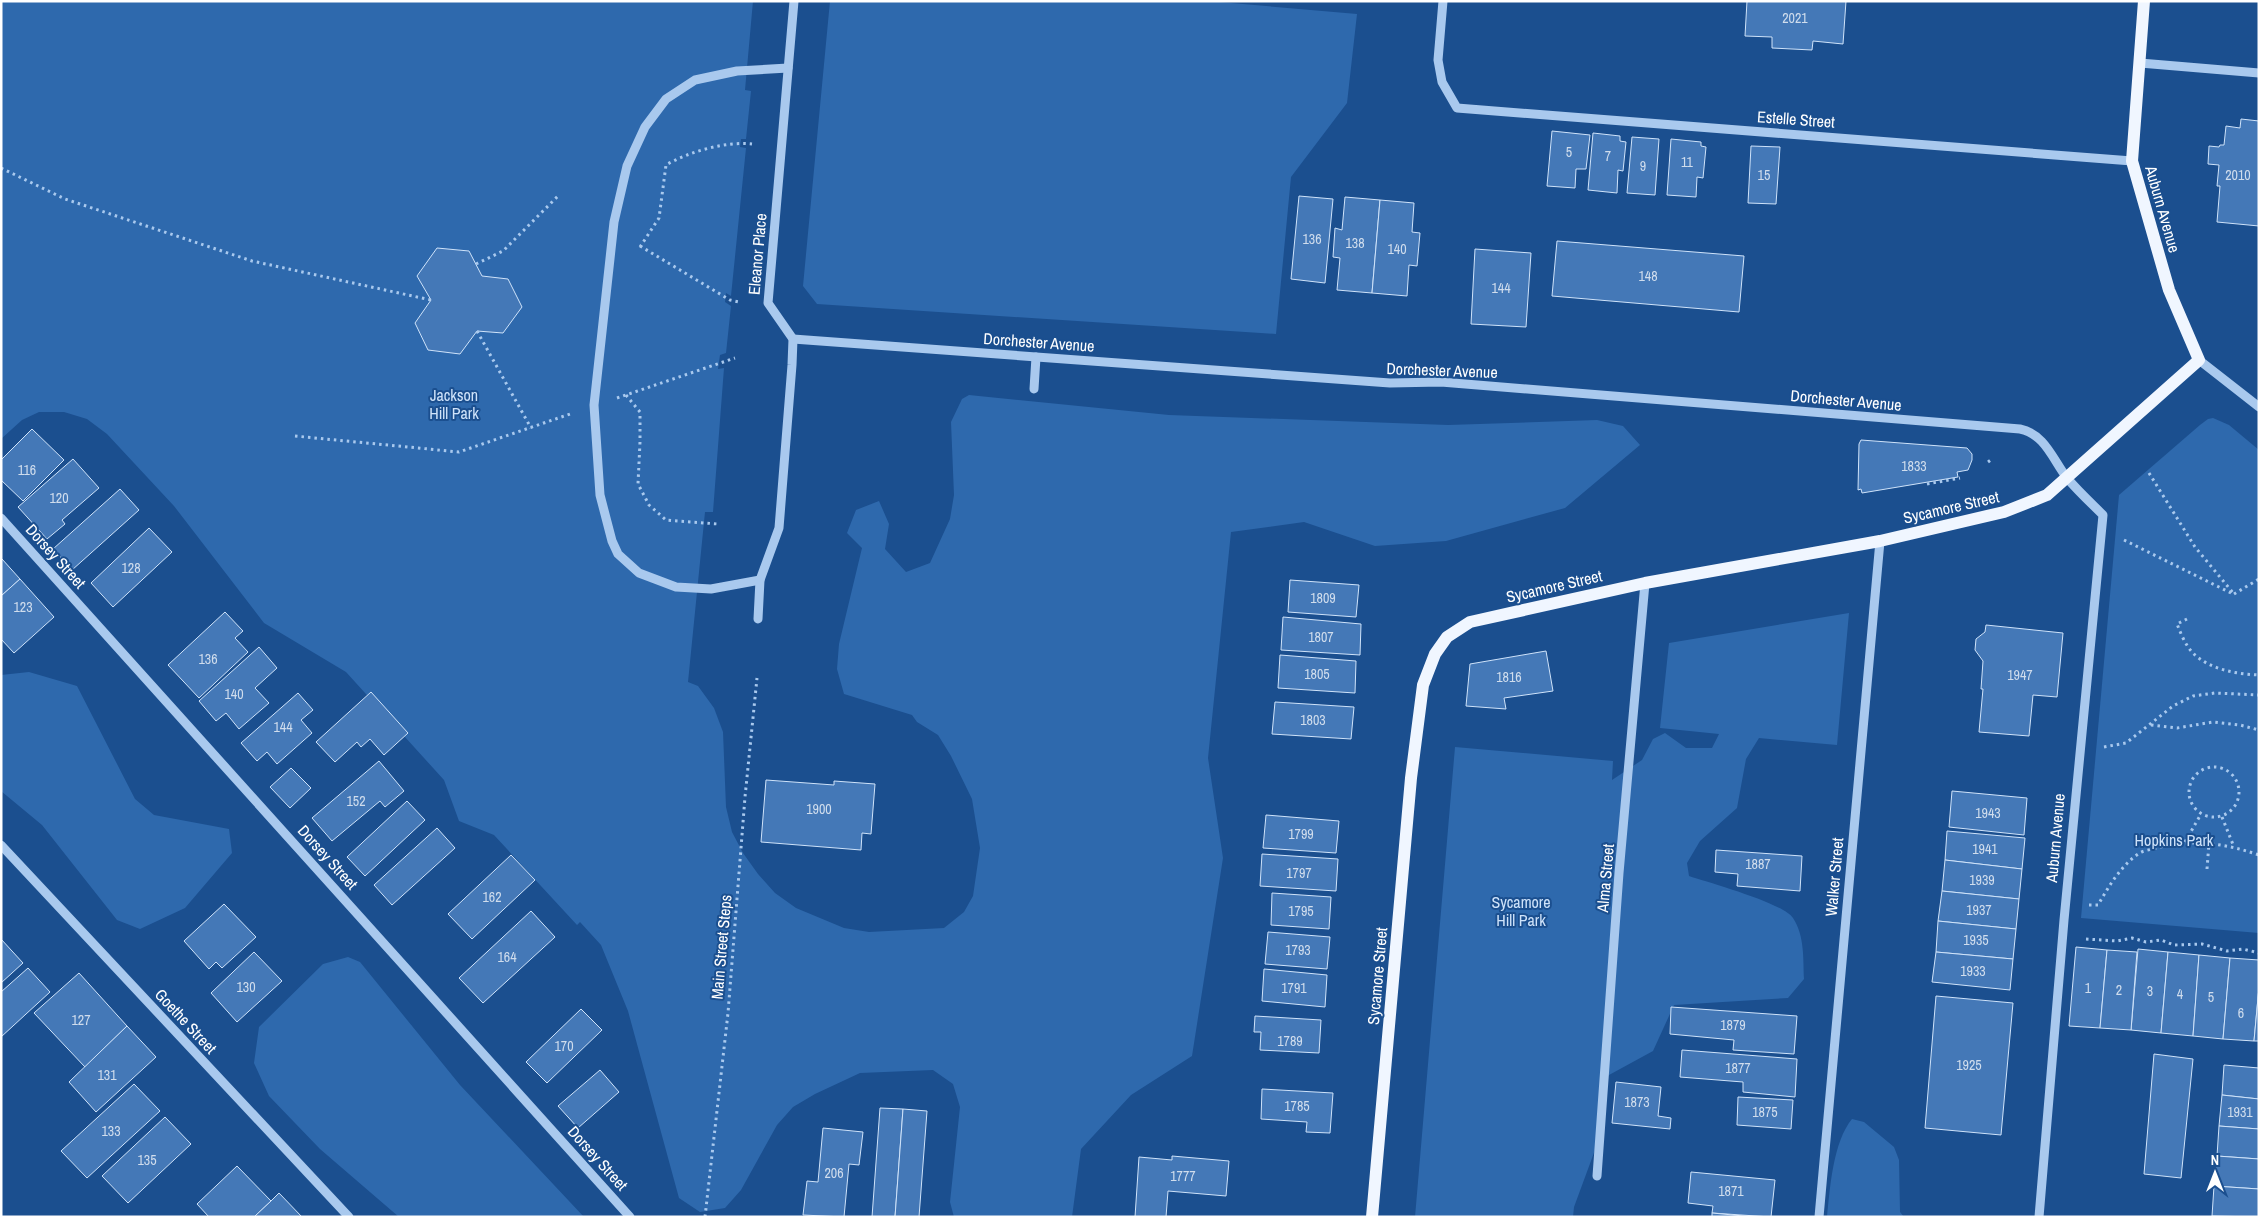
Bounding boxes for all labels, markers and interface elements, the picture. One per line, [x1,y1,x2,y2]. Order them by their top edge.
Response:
house number: 2021 [1782,9,1808,27]
street label: Estelle Street [1756,105,1836,133]
house number: 5 [1566,143,1572,161]
house number: 7 [1605,147,1611,165]
house number: 11 [1681,153,1694,171]
house number: 9 [1640,157,1646,175]
street label: Auburn Avenue [2140,162,2186,255]
house number: 15 [1758,166,1770,184]
house number: 2010 [2225,166,2251,184]
street label: Eleanor Place [742,212,772,296]
house number: 136 [1302,230,1322,248]
house number: 138 [1345,234,1365,252]
house number: 140 [1387,240,1407,258]
house number: 148 [1638,267,1658,285]
house number: 144 [1491,279,1511,297]
street label: Dorchester Avenue [983,327,1095,357]
street label: Dorchester Avenue [1386,357,1498,383]
park label: Jackson Hill Park [429,384,479,424]
street label: Dorchester Avenue [1790,384,1902,416]
house number: 1833 [1901,457,1927,475]
house number: 116 [18,461,36,479]
street label: Sycamore Street [1901,485,2001,529]
house number: 120 [49,489,69,507]
street label: Dorsey Street [21,519,91,593]
house number: 128 [121,559,141,577]
street label: Sycamore Street [1504,564,1604,608]
house number: 1809 [1310,589,1336,607]
house number: 123 [13,598,33,616]
house number: 1807 [1308,628,1334,646]
house number: 136 [198,650,218,668]
house number: 1805 [1304,665,1330,683]
house number: 1947 [2007,666,2033,684]
house number: 1816 [1496,668,1522,686]
house number: 140 [224,685,244,703]
house number: 1803 [1300,711,1326,729]
house number: 144 [273,718,293,736]
house number: 152 [346,792,366,810]
street label: Auburn Avenue [2040,792,2070,885]
house number: 1900 [806,800,832,818]
house number: 1943 [1975,804,2001,822]
street label: Dorsey Street [293,820,363,894]
house number: 1799 [1288,825,1314,843]
park label: Hopkins Park [2135,829,2214,851]
street label: Walker Street [1820,836,1848,917]
house number: 1941 [1972,840,1998,858]
street label: Alma Street [1591,843,1619,914]
house number: 1887 [1745,855,1771,873]
house number: 1797 [1286,864,1312,882]
house number: 1939 [1969,871,1995,889]
house number: 162 [482,888,502,906]
park label: Sycamore Hill Park [1491,891,1551,931]
street label: Main Street Steps [705,894,737,1000]
house number: 1937 [1966,901,1992,919]
house number: 1795 [1288,902,1314,920]
street label: Sycamore Street [1362,926,1392,1026]
house number: 1935 [1963,931,1989,949]
house number: 1793 [1285,941,1311,959]
house number: 164 [497,948,517,966]
house number: 1933 [1960,962,1986,980]
house number: 130 [236,978,256,996]
house number: 1791 [1281,979,1307,997]
house number: 1 [2085,979,2092,997]
house number: 2 [2116,981,2122,999]
house number: 3 [2147,982,2153,1000]
street label: Goethe Street [150,984,222,1059]
house number: 4 [2177,985,2184,1003]
house number: 5 [2208,988,2214,1006]
house number: 6 [2238,1004,2244,1022]
house number: 127 [71,1011,91,1029]
house number: 1879 [1720,1016,1746,1034]
house number: 1789 [1277,1032,1303,1050]
house number: 170 [554,1037,574,1055]
house number: 1925 [1956,1056,1982,1074]
house number: 1877 [1725,1059,1751,1077]
house number: 131 [97,1066,117,1084]
house number: 1873 [1624,1093,1650,1111]
house number: 1785 [1284,1097,1310,1115]
house number: 1875 [1752,1103,1778,1121]
house number: 1931 [2227,1103,2253,1121]
street label: Dorsey Street [563,1121,633,1195]
house number: 133 [101,1122,121,1140]
north arrow [2190,1148,2240,1198]
house number: 135 [137,1151,157,1169]
text: N [2211,1151,2219,1169]
house number: 206 [824,1164,844,1182]
house number: 1777 [1170,1167,1196,1185]
house number: 1871 [1718,1182,1744,1200]

